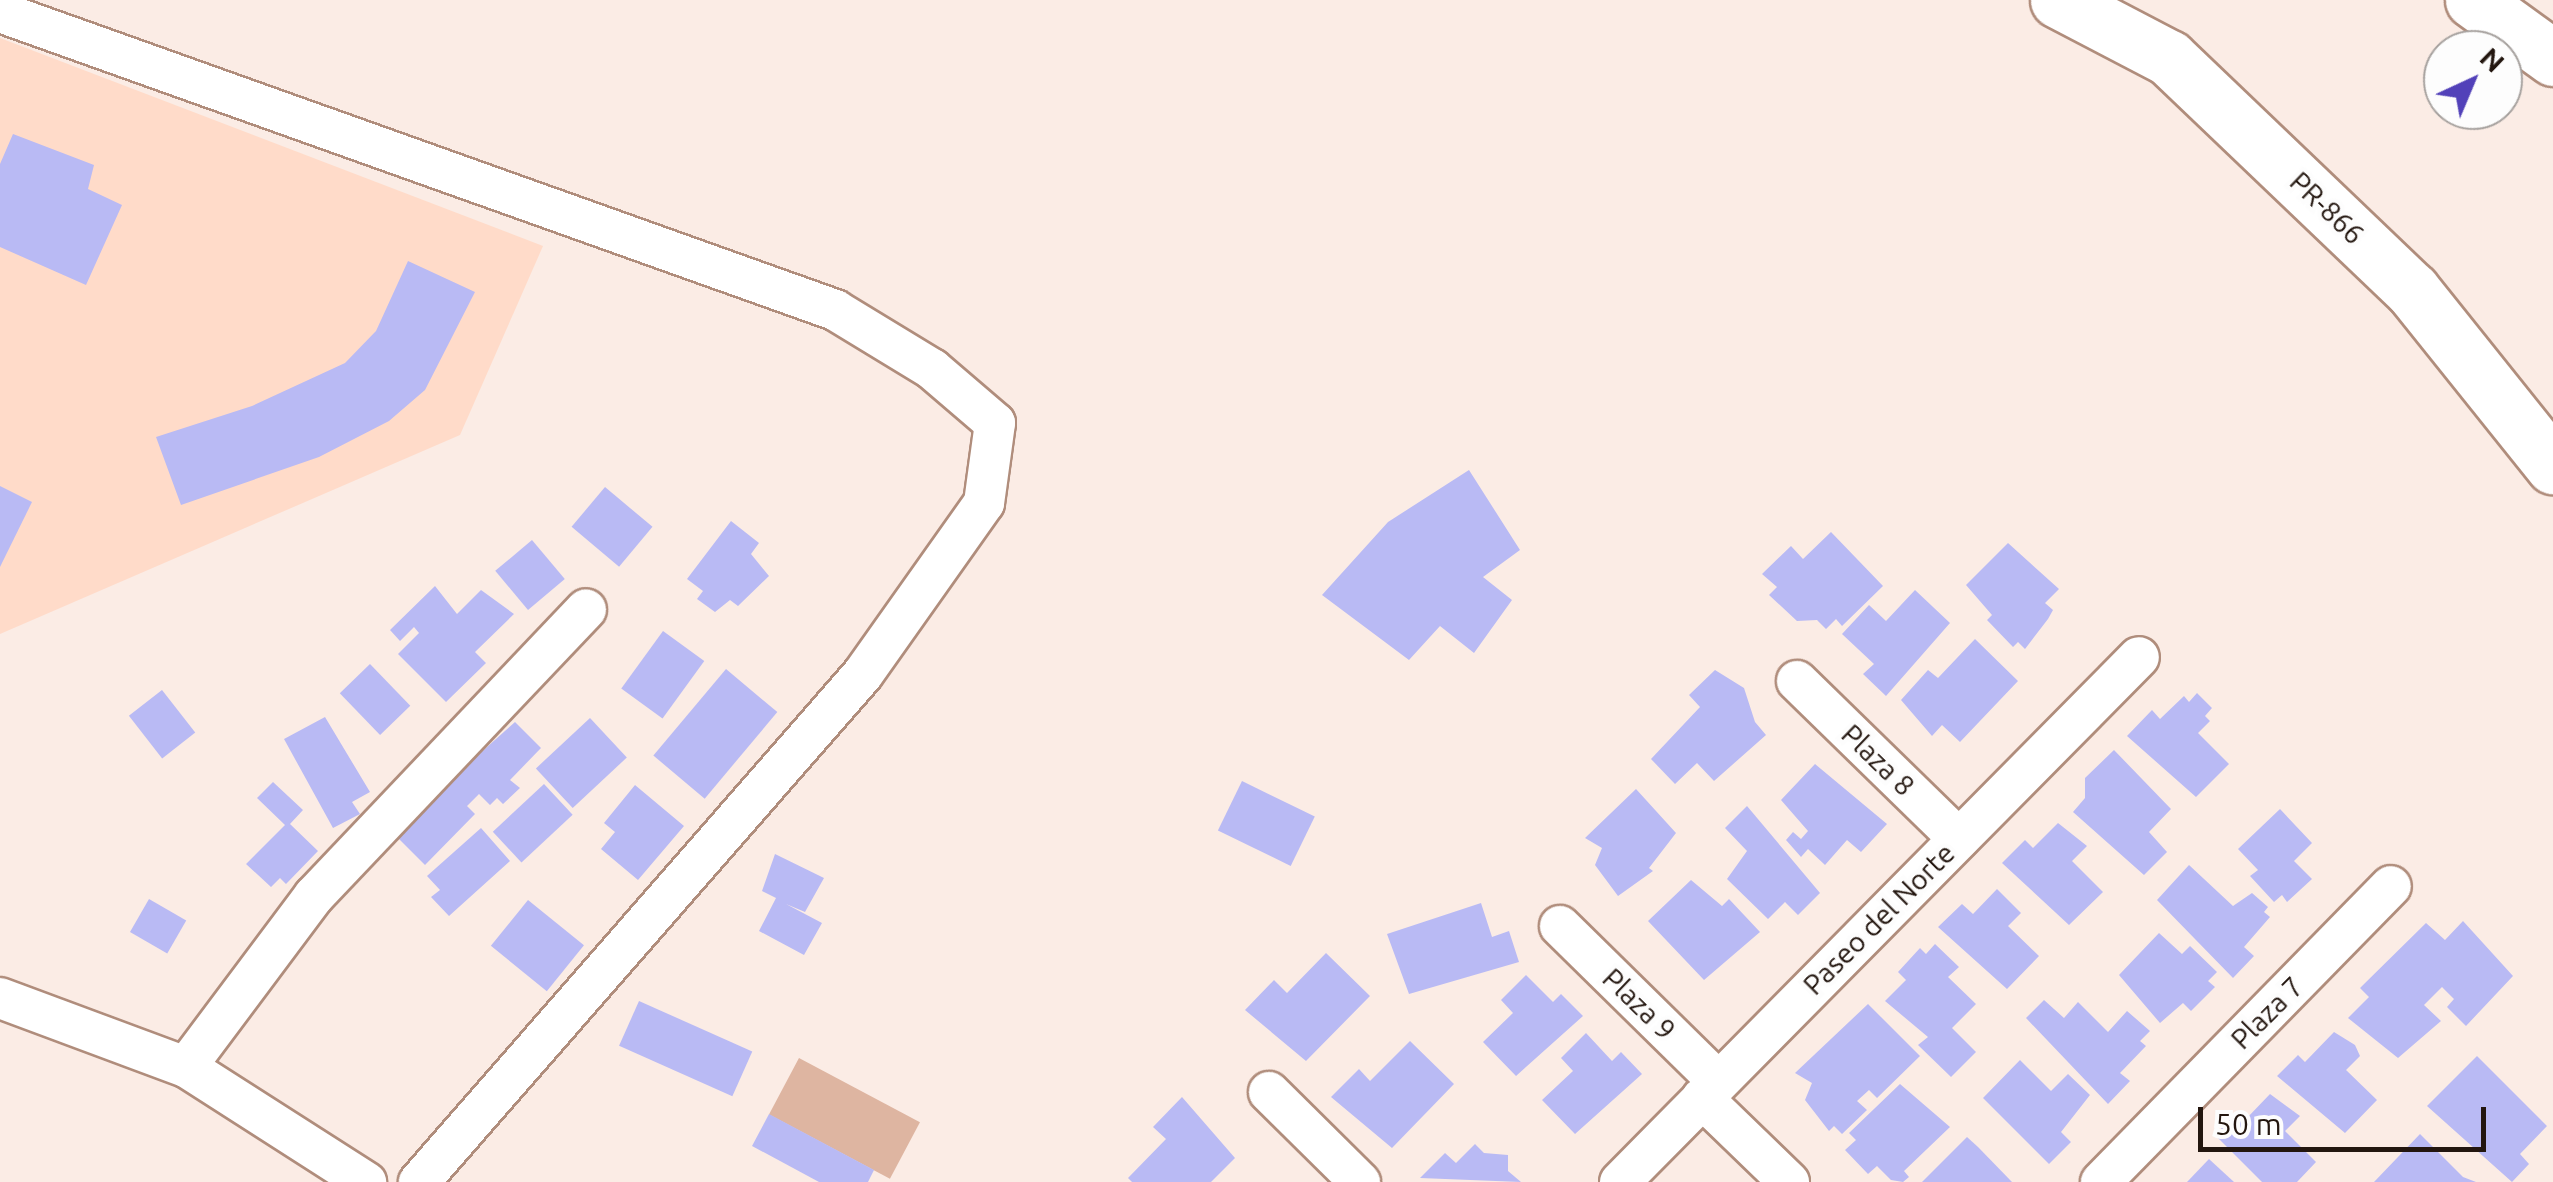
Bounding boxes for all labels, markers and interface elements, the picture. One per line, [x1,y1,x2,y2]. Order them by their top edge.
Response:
north arrow [2423,30,2523,130]
text: N [2475,41,2511,78]
street label: PR-866 [2283,165,2371,251]
street label: Plaza 8 [1835,717,1921,803]
street label: Paseo del Norte [1796,836,1962,1002]
street label: Plaza 9 [1596,961,1682,1047]
street label: Plaza 7 [2224,970,2310,1056]
scale bar [2203,1087,2490,1149]
text: 50 m [2215,1107,2282,1141]

